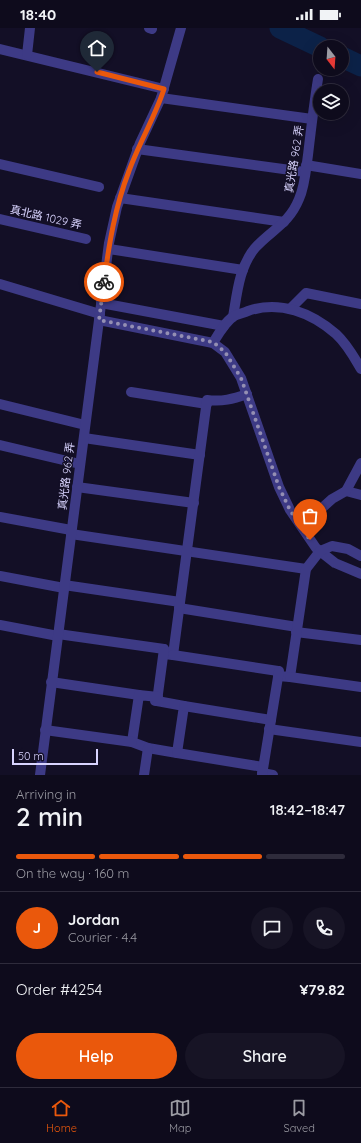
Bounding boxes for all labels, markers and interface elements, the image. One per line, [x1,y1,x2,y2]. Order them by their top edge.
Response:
text: 18:40 [20,5,56,24]
pin [80,31,114,72]
icon: home [86,37,108,59]
north arrow [313,40,349,76]
map controls [313,40,349,120]
button: layers [313,84,349,120]
street label: 真光路 962 弄 [282,124,306,194]
street label: 真北路 1029 弄 [9,202,83,232]
courier [84,262,124,302]
icon: bike [93,271,115,293]
street label: 真光路 962 弄 [55,441,77,511]
pin [293,499,327,540]
icon: bag [299,505,321,527]
scale bar [12,747,98,766]
text: 50 m [18,749,44,763]
text: Arriving in [16,786,76,802]
text: 2 min [16,800,83,833]
text: 18:42–18:47 [270,800,345,819]
text: On the way · 160 m [16,865,129,881]
button: chat [251,907,293,949]
button: phone [303,907,345,949]
text: Jordan [68,910,120,929]
text: J [33,918,41,937]
text: Courier · 4.4 [68,929,137,945]
text: Order #4254 [16,980,102,999]
text: ¥79.82 [299,980,345,999]
button: Help [16,1033,177,1079]
button: Share [185,1033,345,1079]
tab: Home [46,1097,77,1135]
tab: Map [169,1097,191,1135]
tab: Saved [284,1097,315,1135]

